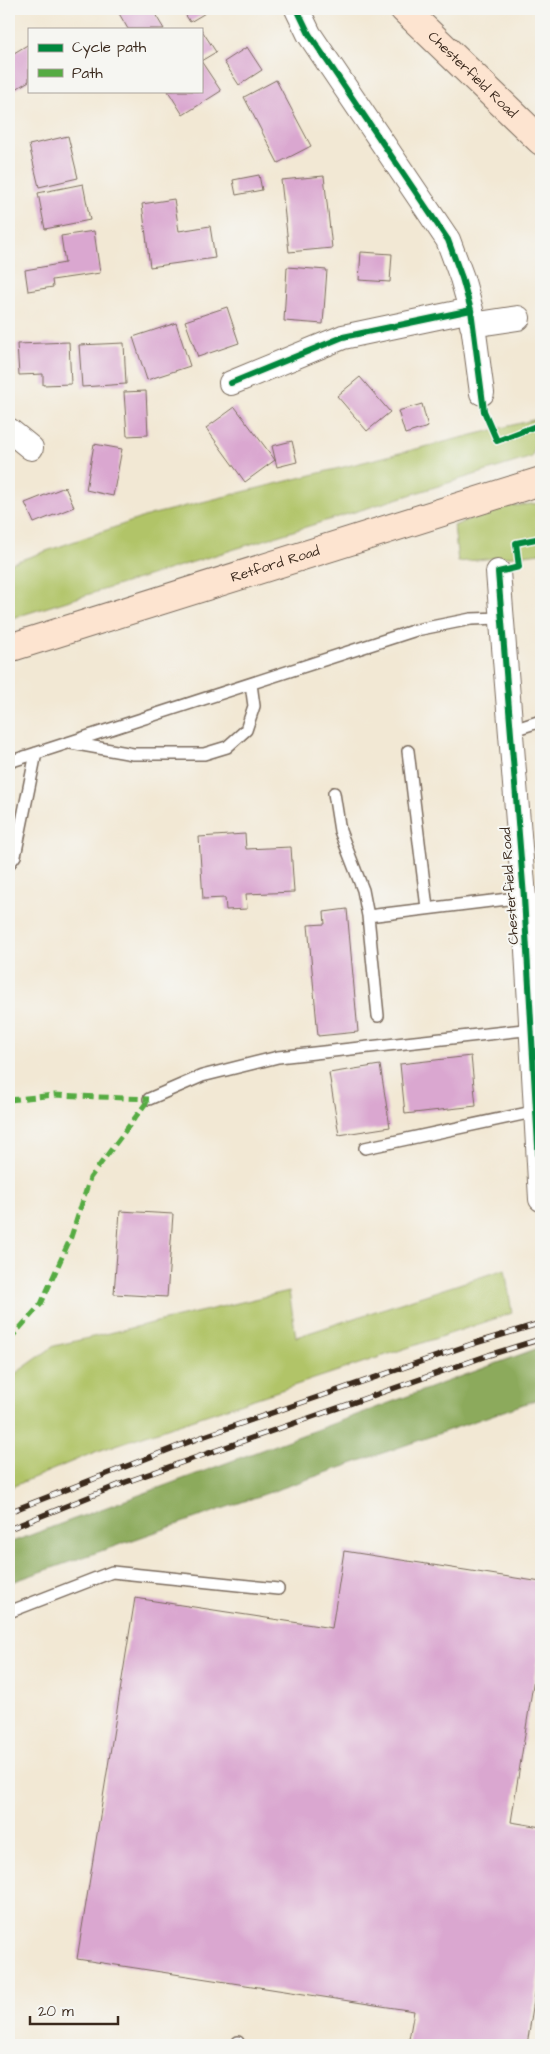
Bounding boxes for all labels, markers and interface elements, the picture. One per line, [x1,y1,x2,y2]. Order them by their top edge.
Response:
street label: Chesterfield Road [423,27,522,123]
legend [28,28,202,92]
text: Cycle path [72,37,147,59]
text: Path [72,63,103,84]
street label: Retford Road [228,541,322,588]
street label: Chesterfield Road [496,827,524,945]
scale bar [30,1994,118,2026]
text: 20 m [38,2001,74,2022]

